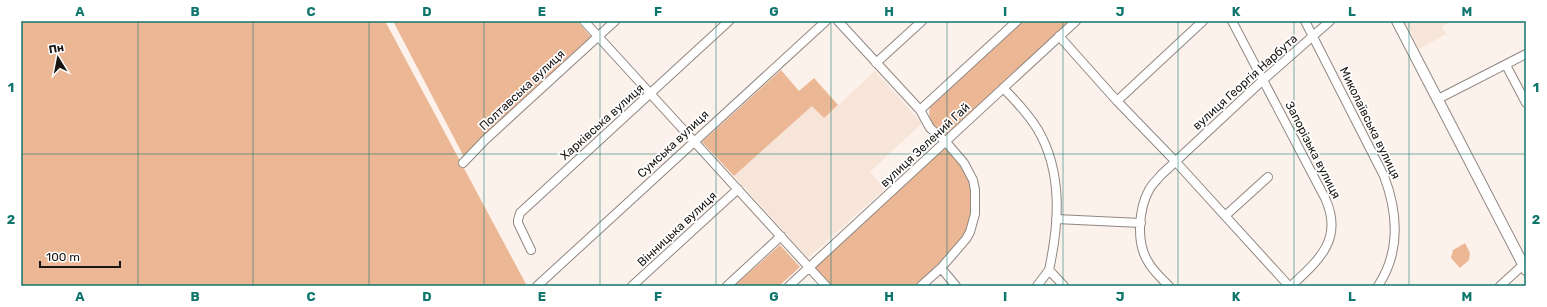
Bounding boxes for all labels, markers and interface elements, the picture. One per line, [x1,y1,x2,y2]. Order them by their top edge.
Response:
text: A [75,4,85,19]
text: B [190,4,200,19]
text: C [306,4,316,19]
text: D [422,4,432,19]
text: E [538,4,546,19]
text: F [654,4,662,19]
text: G [769,4,779,19]
text: H [884,4,894,19]
text: I [1003,4,1007,19]
text: J [1116,4,1124,19]
text: K [1232,4,1241,19]
text: L [1348,4,1356,19]
text: M [1462,4,1472,19]
street label: вулиця Георгія Нарбута [1190,31,1300,133]
north arrow [38,38,78,78]
text: Пн [48,41,65,56]
street label: Полтавська вулиця [476,47,568,133]
street label: Миколаївська вулиця [1337,65,1403,181]
text: 1 [8,80,14,95]
text: 1 [1533,80,1539,95]
street label: Харківська вулиця [557,81,647,163]
street label: Запорізька вулиця [1282,99,1344,201]
street label: вулиця Зелений Гай [877,100,973,190]
street label: Сумська вулиця [634,107,712,181]
street label: Вінницька вулиця [634,189,720,269]
text: 2 [7,212,15,227]
text: 2 [1532,212,1540,227]
scale bar [40,243,120,269]
text: 100 m [46,250,80,264]
text: A [75,289,85,304]
text: B [190,289,200,304]
text: C [306,289,316,304]
text: D [422,289,432,304]
text: E [538,289,546,304]
text: F [654,289,662,304]
text: G [769,289,779,304]
text: H [884,289,894,304]
text: I [1003,289,1007,304]
text: J [1116,289,1124,304]
text: K [1232,289,1241,304]
text: L [1348,289,1356,304]
text: M [1462,289,1472,304]

